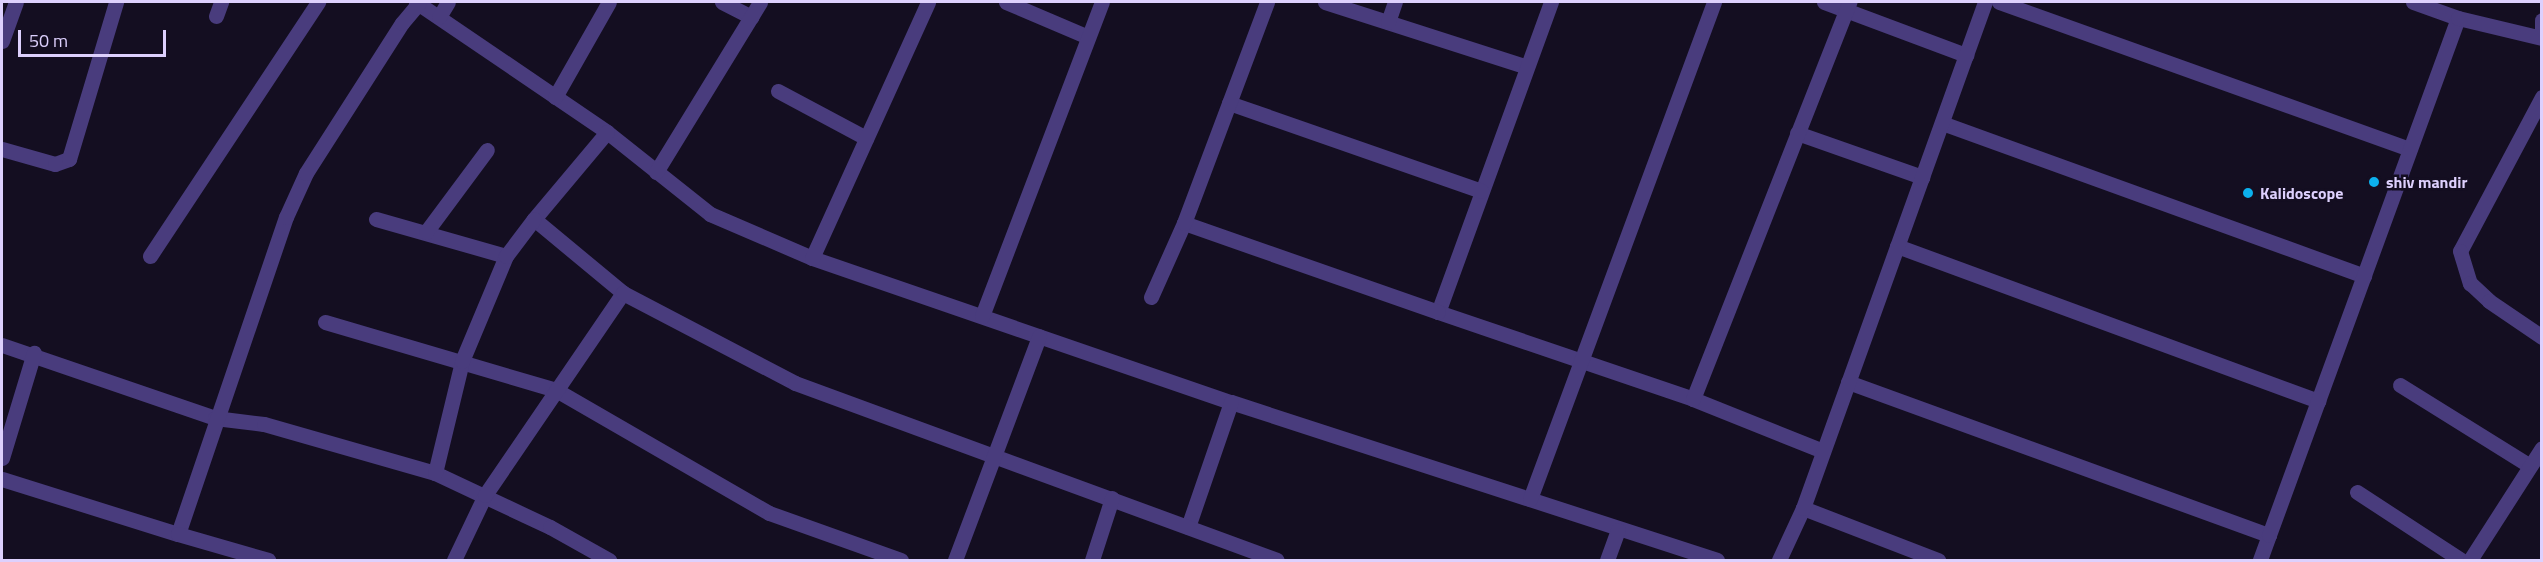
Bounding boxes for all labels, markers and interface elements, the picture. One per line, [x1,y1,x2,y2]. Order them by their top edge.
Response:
scale bar [21,18,170,56]
text: 50 m [29,27,68,54]
place label: shiv mandir [2386,172,2467,192]
marker: shiv mandir [2367,175,2381,189]
place label: Kalidoscope [2260,183,2343,203]
marker: Kalidoscope [2241,186,2255,200]

